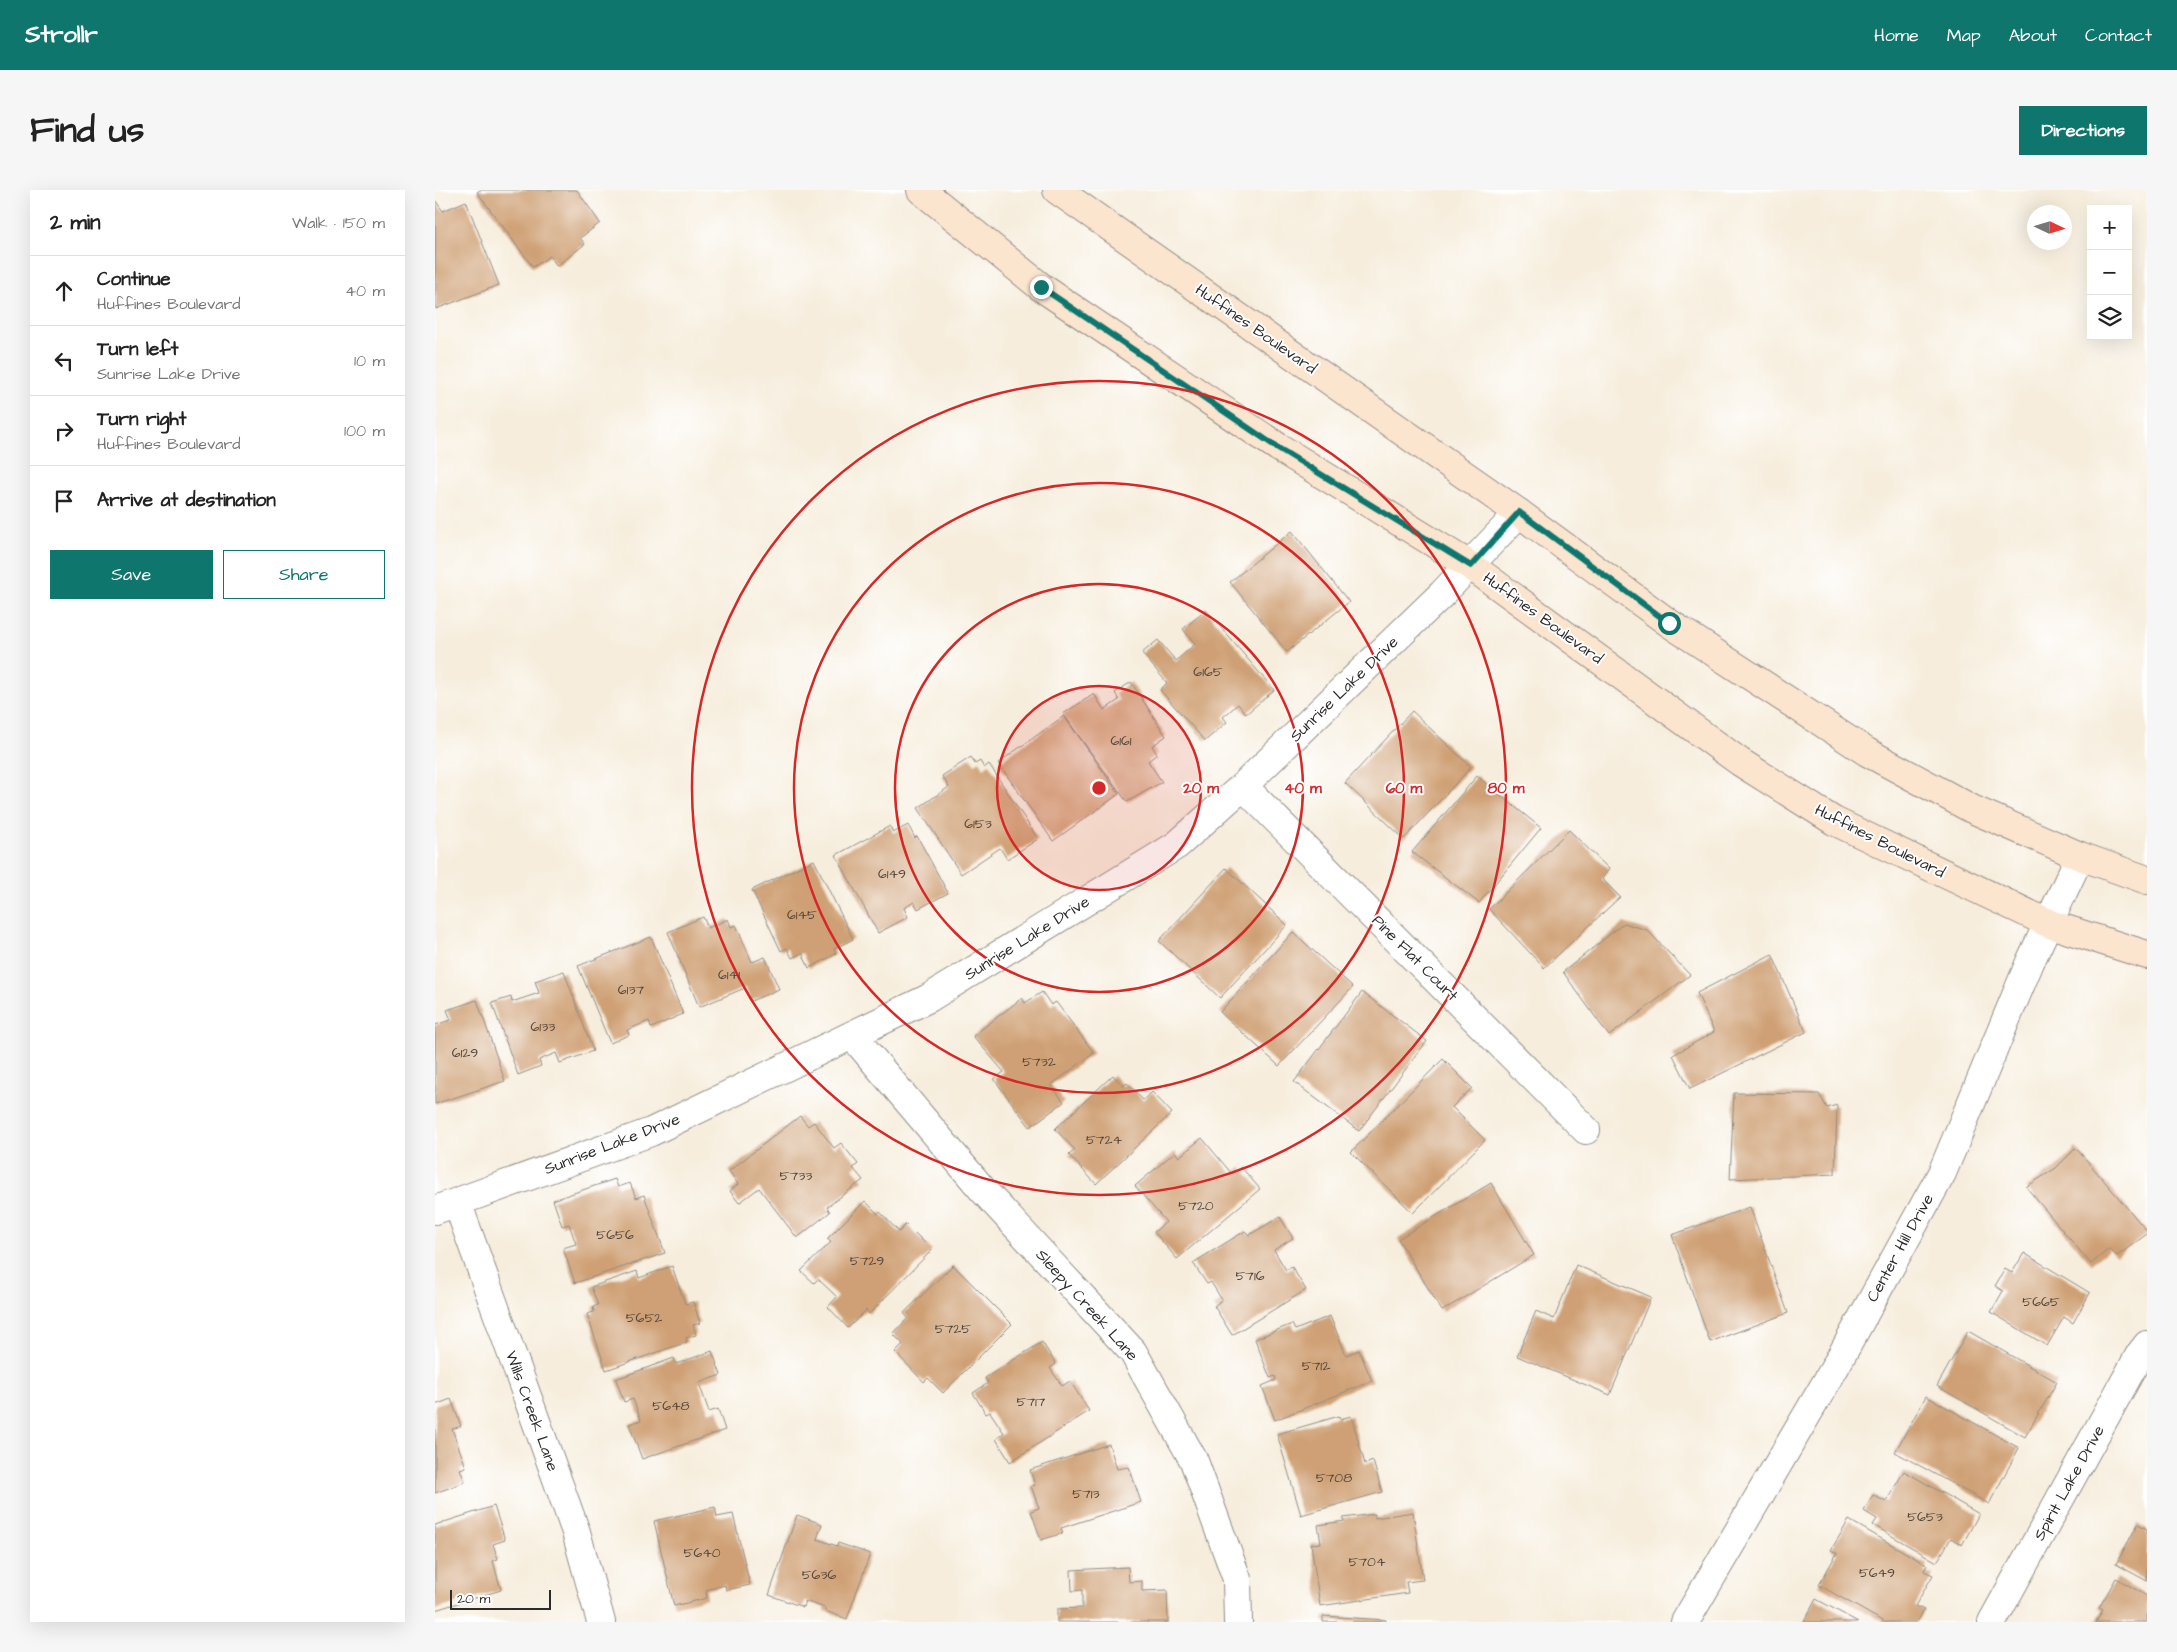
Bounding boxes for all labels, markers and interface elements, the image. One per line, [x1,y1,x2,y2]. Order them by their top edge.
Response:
text: Strollr [25,18,98,52]
text: Home [1874,23,1919,48]
text: Map [1947,23,1981,48]
text: About [2009,23,2057,48]
text: Contact [2085,23,2152,48]
text: Find us [30,106,144,155]
button: Directions [2019,106,2147,155]
north arrow [2027,205,2072,250]
map controls [2087,205,2132,340]
button: + [2087,205,2132,250]
text: 2 min [50,208,100,237]
text: Walk · 150 m [292,212,385,234]
button: − [2087,250,2132,295]
text: Continue [97,266,171,293]
route end [1030,276,1053,299]
icon: ahead [50,277,78,305]
street label: Huffines Boulevard [1191,279,1321,379]
text: 40 m [345,280,385,302]
text: Huffines Boulevard [97,293,240,315]
button: layers [2087,295,2132,340]
text: Turn left [97,336,178,363]
icon: left [50,347,78,375]
text: 10 m [354,350,385,372]
text: Sunrise Lake Drive [97,363,240,385]
text: Turn right [97,406,186,433]
icon: right [50,417,78,445]
text: 100 m [344,420,385,442]
text: Huffines Boulevard [97,433,240,455]
icon: arrive [50,487,78,515]
text: Arrive at destination [97,487,276,514]
button: Save [50,550,213,599]
button: Share [223,550,385,599]
street label: Huffines Boulevard [1479,567,1607,669]
route start [1658,612,1681,635]
street label: Sunrise Lake Drive [1285,631,1403,747]
house number: 6165 [1193,662,1223,682]
house number: 6161 [1110,731,1132,751]
text: 20 m [1182,778,1219,799]
text: 40 m [1284,778,1322,799]
text: 60 m [1386,778,1423,799]
text: 80 m [1488,778,1525,799]
centre of rings [1090,779,1108,797]
street label: Huffines Boulevard [1811,799,1949,883]
house number: 6153 [964,814,992,834]
house number: 6149 [878,864,906,884]
street label: Sunrise Lake Drive [960,890,1094,985]
house number: 6145 [787,905,817,925]
street label: Pine Flat Court [1367,910,1463,1006]
house number: 6141 [718,965,740,985]
house number: 6137 [618,980,645,1000]
house number: 6133 [531,1017,555,1037]
house number: 6129 [452,1043,478,1063]
house number: 5732 [1022,1052,1056,1072]
street label: Sunrise Lake Drive [541,1108,683,1180]
house number: 5724 [1086,1130,1122,1150]
house number: 5733 [780,1166,812,1186]
street label: Center Hill Drive [1861,1190,1939,1306]
house number: 5720 [1178,1196,1214,1216]
house number: 5656 [596,1225,634,1245]
street label: Sleepy Creek Lane [1030,1244,1144,1367]
house number: 5729 [850,1251,884,1271]
house number: 5716 [1235,1266,1265,1286]
house number: 5665 [2022,1292,2060,1312]
house number: 5652 [626,1308,662,1328]
house number: 5725 [935,1319,971,1339]
street label: Wills Creek Lane [500,1348,564,1475]
house number: 5712 [1302,1356,1330,1376]
house number: 5717 [1017,1392,1046,1412]
house number: 5648 [652,1396,690,1416]
street label: Spirit Lake Drive [2028,1421,2110,1544]
house number: 5708 [1316,1468,1352,1488]
house number: 5713 [1072,1484,1100,1504]
house number: 5653 [1907,1507,1943,1527]
house number: 5640 [683,1543,721,1563]
house number: 5704 [1349,1552,1386,1572]
house number: 5649 [1859,1563,1895,1583]
house number: 5636 [802,1565,837,1585]
scale bar [450,1587,551,1610]
text: 20 m [457,1589,490,1609]

